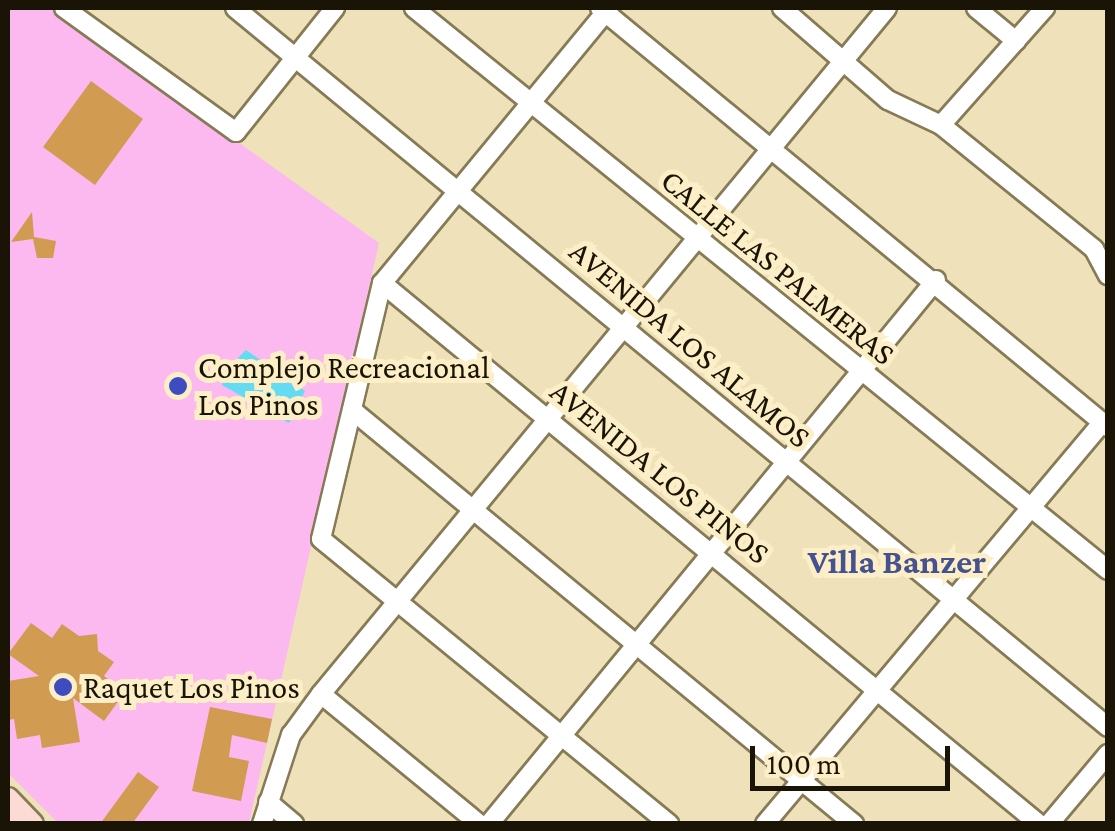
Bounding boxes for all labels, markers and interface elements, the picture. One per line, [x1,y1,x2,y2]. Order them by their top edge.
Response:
street label: CALLE LAS PALMERAS [653,161,903,373]
street label: AVENIDA LOS ALAMOS [562,232,818,456]
place label: Complejo Recreacional Los Pinos [198,349,490,424]
street label: AVENIDA LOS PINOS [543,372,777,572]
marker: Complejo Recreacional Los Pinos [167,375,189,397]
district label: Villa Banzer [808,541,986,583]
place label: Raquet Los Pinos [83,668,300,706]
marker: Raquet Los Pinos [52,676,74,698]
scale bar [755,726,955,788]
text: 100 m [767,747,841,780]

